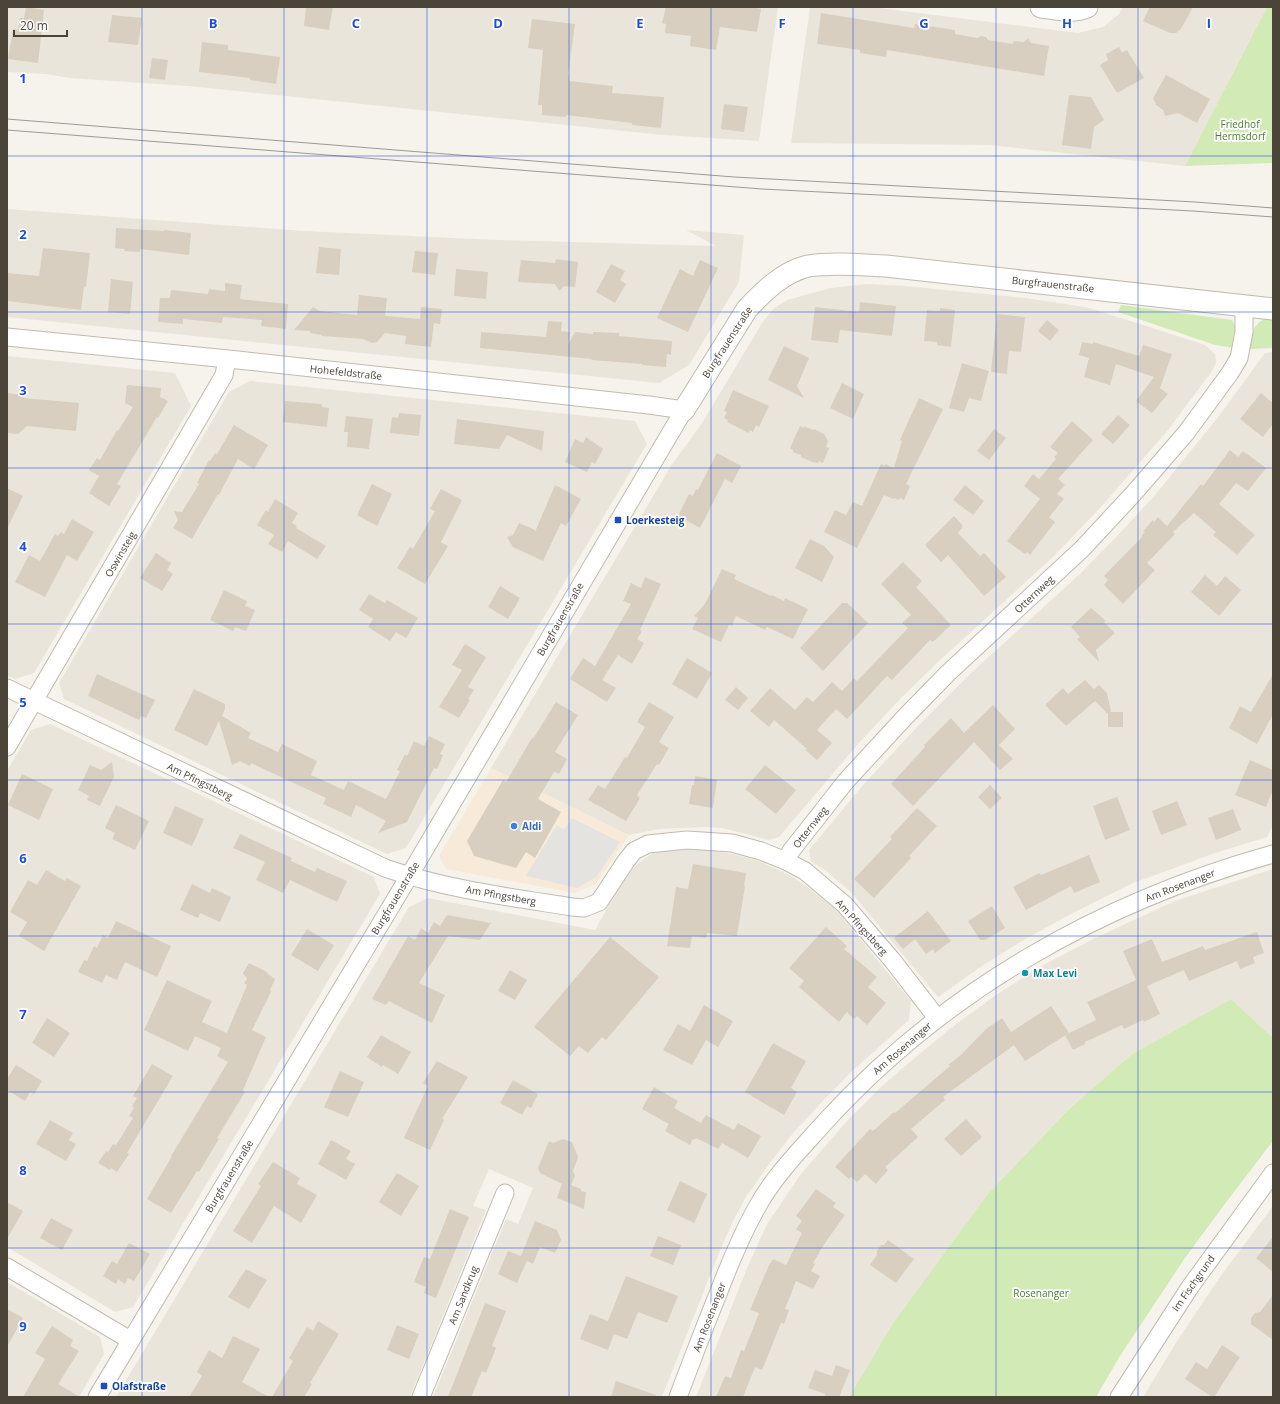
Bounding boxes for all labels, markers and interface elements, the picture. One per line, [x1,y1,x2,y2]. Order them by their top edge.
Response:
scale bar [14,12,67,38]
text: B [209,14,218,32]
text: C [352,14,360,32]
text: D [493,14,503,32]
text: E [636,14,644,32]
text: F [778,14,786,32]
text: G [919,14,929,32]
text: H [1062,14,1072,32]
text: I [1207,14,1211,32]
text: 20 m [20,17,48,34]
text: 1 [19,69,27,87]
park label: Friedhof Hermsdorf [1215,117,1266,143]
text: 2 [19,225,27,243]
street label: Burgfrauenstraße [1011,273,1095,295]
street label: Burgfrauenstraße [699,303,756,381]
street label: Hohefeldstraße [309,361,383,383]
text: 3 [19,381,27,399]
place label: Loerkesteig [626,513,685,527]
marker: Loerkesteig [613,515,623,525]
street label: Oswinsteig [101,528,139,580]
text: 4 [19,537,27,555]
street label: Otternweg [1011,572,1057,616]
street label: Burgfrauenstraße [533,579,587,658]
text: 5 [19,693,27,711]
street label: Am Pfingstberg [165,759,236,803]
street label: Otternweg [789,803,831,851]
place label: Aldi [522,819,541,833]
marker: Aldi [509,821,519,831]
text: 6 [19,849,27,867]
street label: Burgfrauenstraße [368,859,423,937]
street label: Am Rosenanger [1143,865,1217,905]
street label: Am Pfingstberg [465,882,538,908]
street label: Am Pfingstberg [833,896,891,959]
place label: Max Levi [1033,966,1077,980]
marker: Max Levi [1020,968,1030,978]
text: 7 [19,1005,27,1023]
street label: Am Rosenanger [870,1019,934,1077]
street label: Burgfrauenstraße [202,1137,257,1215]
text: 8 [19,1161,27,1179]
street label: Im Fischgrund [1168,1252,1218,1314]
street label: Am Sandkrug [445,1263,481,1327]
street label: Am Rosenanger [689,1280,729,1354]
park label: Rosenanger [1013,1286,1069,1300]
text: 9 [19,1317,27,1335]
place label: Olafstraße [112,1379,166,1393]
marker: Olafstraße [99,1381,109,1391]

